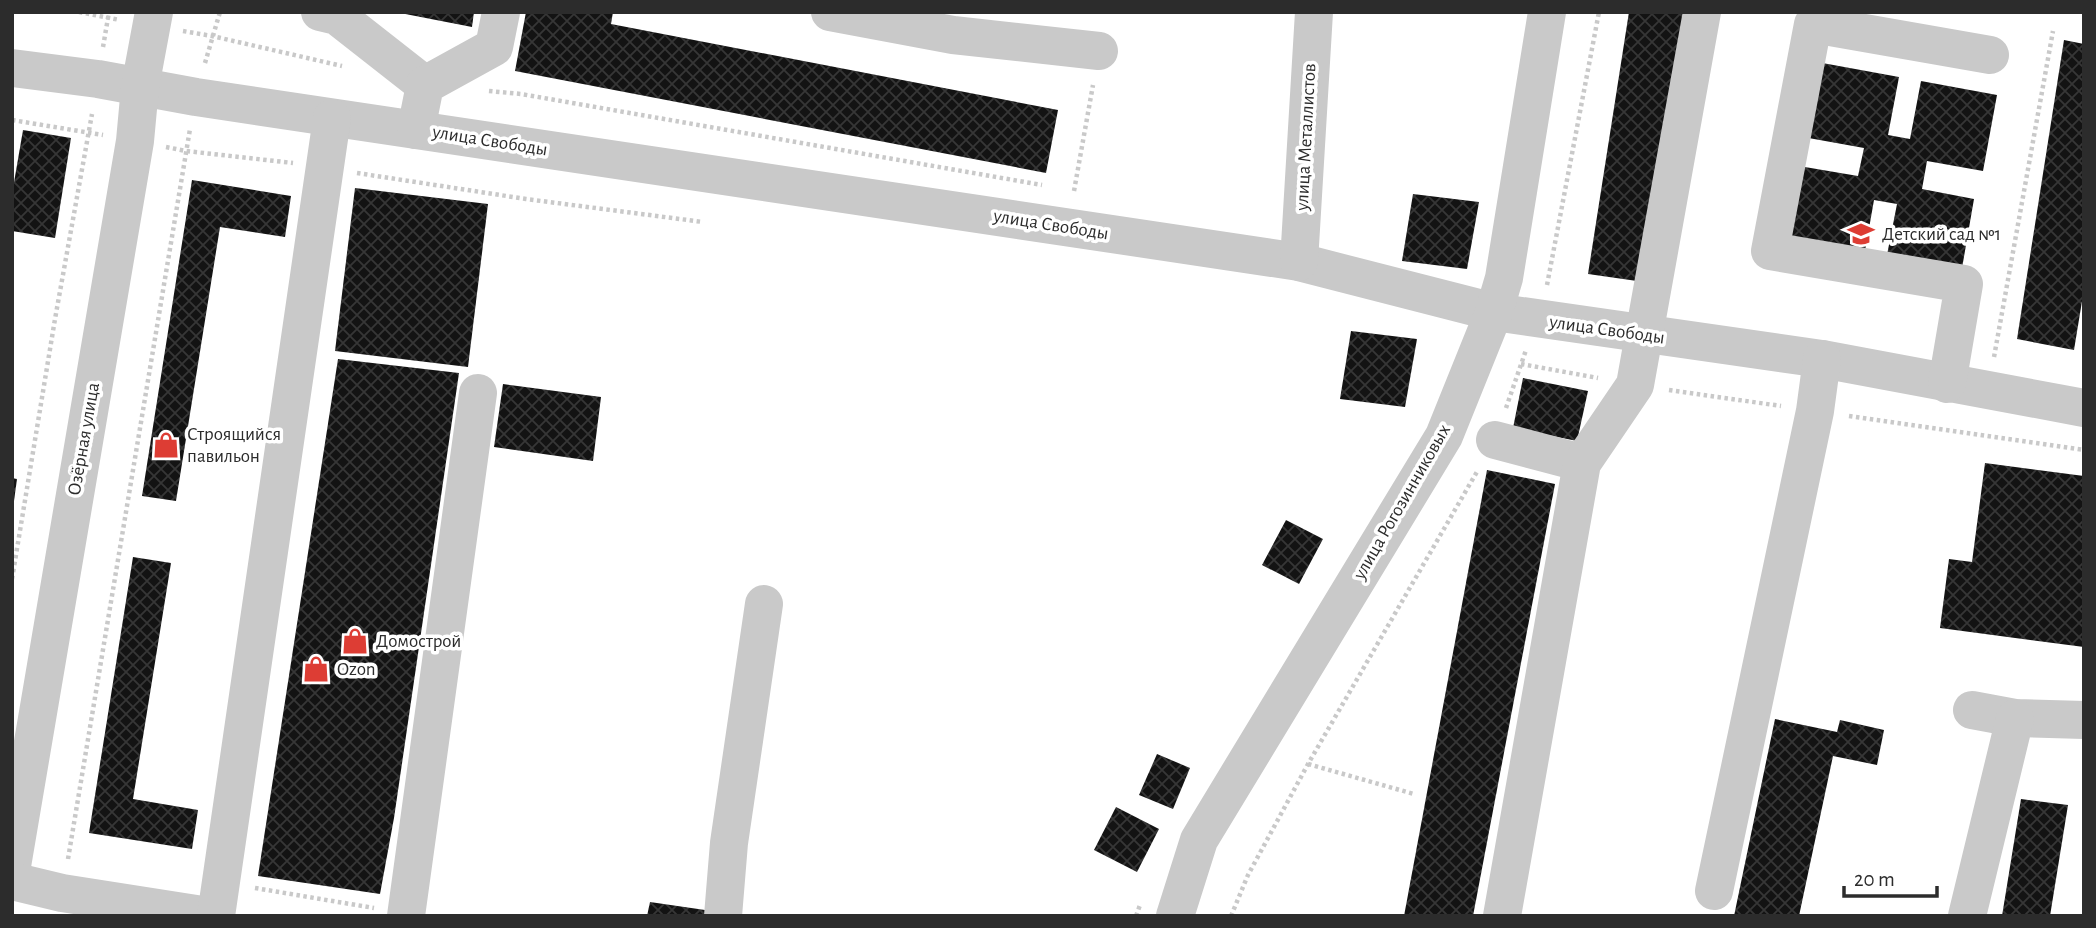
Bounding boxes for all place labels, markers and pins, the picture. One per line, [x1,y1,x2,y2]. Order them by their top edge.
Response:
school or university icon: Детский сад №1 [1846,219,1876,249]
place label: Детский сад №1 [1882,225,2001,244]
place label: Строящийся павильон [187,425,281,466]
shop icon: Строящийся павильон [151,430,181,460]
shop icon: Домострой [340,626,370,656]
place label: Домострой [376,632,461,651]
shop icon: Ozon [301,654,331,684]
place label: Ozon [337,660,376,679]

